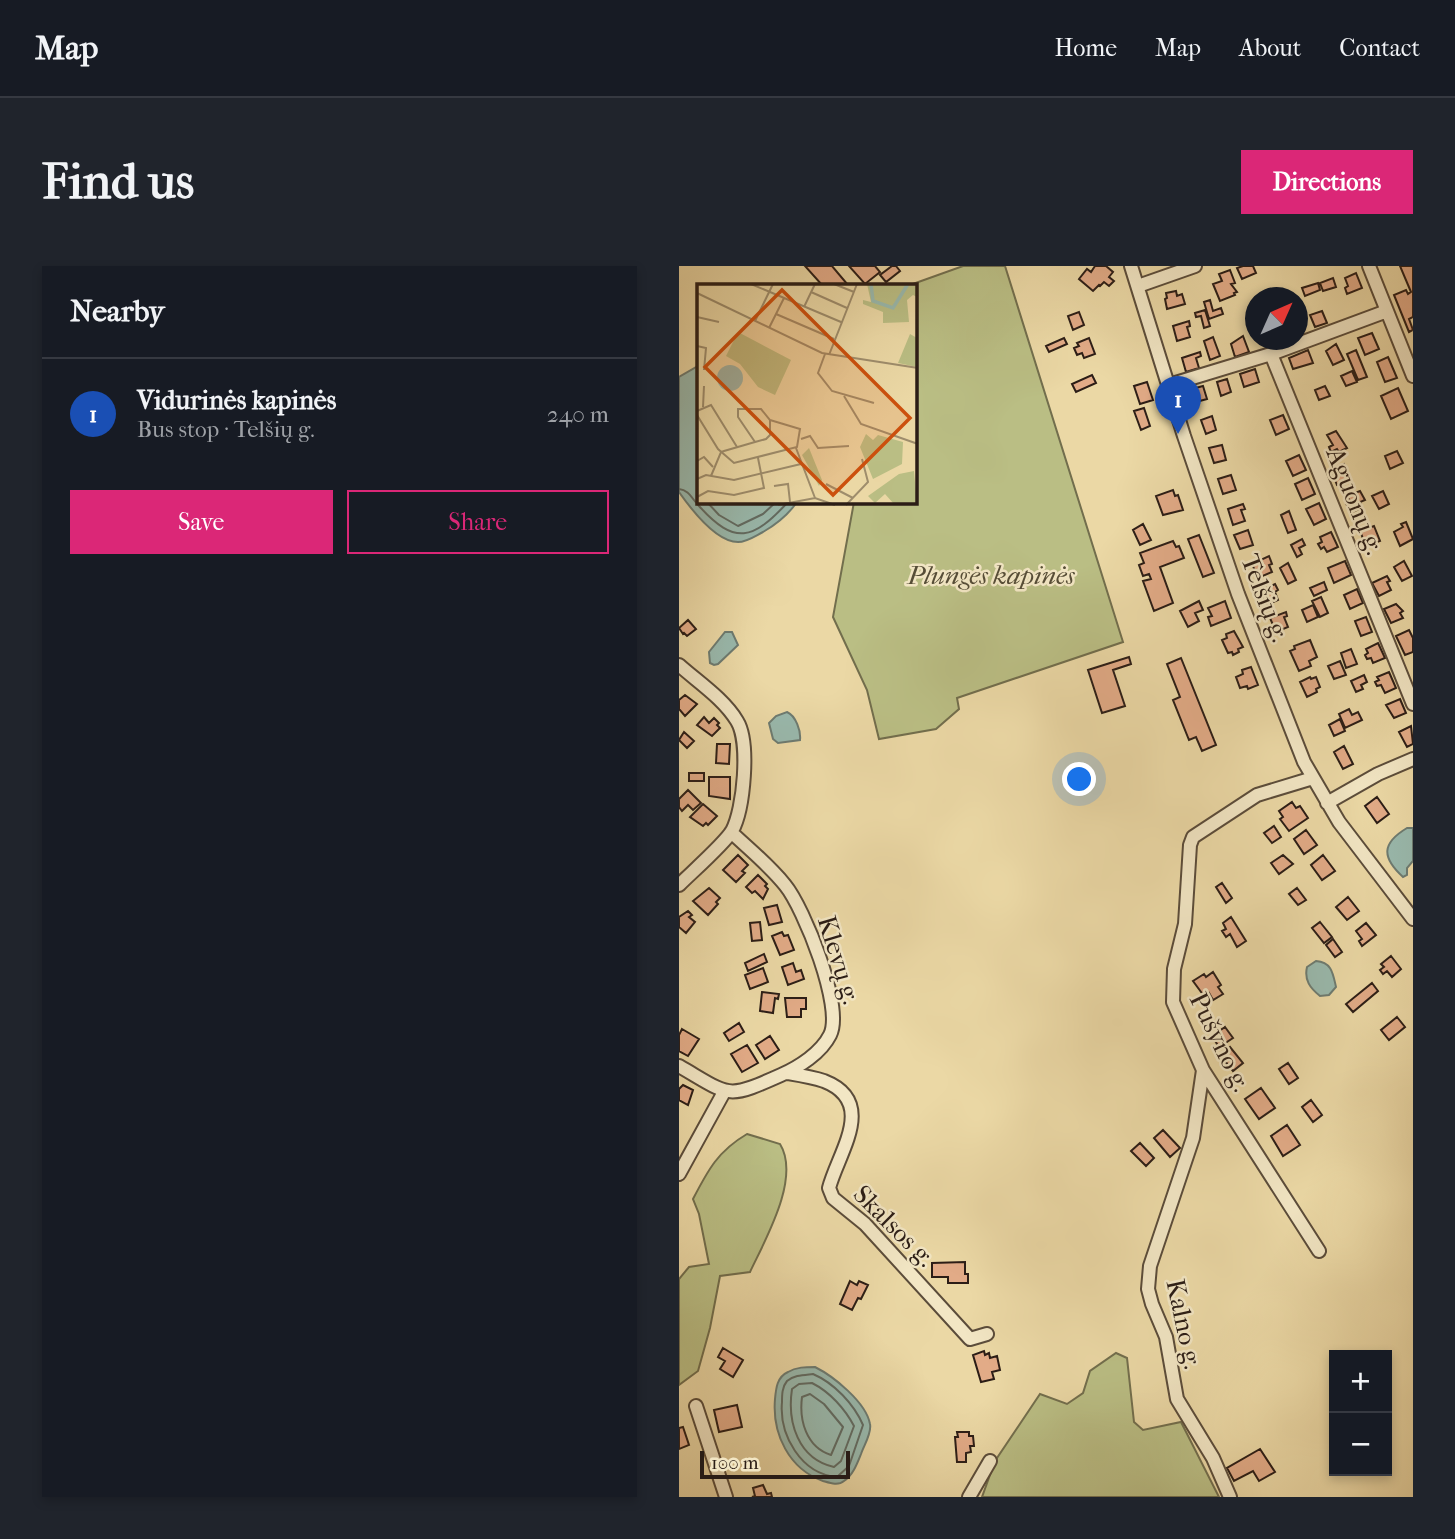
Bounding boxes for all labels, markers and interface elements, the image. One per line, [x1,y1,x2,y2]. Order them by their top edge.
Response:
text: Map [35,29,98,68]
text: Home [1055,34,1117,62]
text: Map [1155,34,1201,62]
text: About [1239,34,1301,62]
text: Contact [1339,34,1420,62]
button: Directions [1241,150,1413,214]
text: Find us [42,153,194,211]
inset map [697,284,917,504]
north arrow [1245,287,1308,350]
text: Nearby [70,294,165,329]
pin: 1 [1155,376,1201,434]
text: Vidurinės kapinės [137,385,336,416]
text: 1 [89,401,97,428]
text: 240 m [547,401,609,428]
text: Bus stop · Telšių g. [137,416,315,443]
street label: Aguonų g. [1318,442,1390,559]
button: Save [70,490,333,554]
button: Share [347,490,609,554]
street label: Telšių g. [1233,550,1296,647]
park label: Plungės kapinės [906,560,1076,591]
your location [1062,762,1096,796]
street label: Klevų g. [810,912,867,1008]
street label: Pušyno g. [1183,987,1257,1097]
street label: Skalsos g. [847,1179,941,1273]
street label: Kalno g. [1159,1276,1209,1372]
map controls [1329,1350,1392,1476]
button: + [1329,1350,1392,1413]
button: − [1329,1413,1392,1476]
scale bar [700,1448,851,1480]
text: 100 m [711,1452,759,1474]

